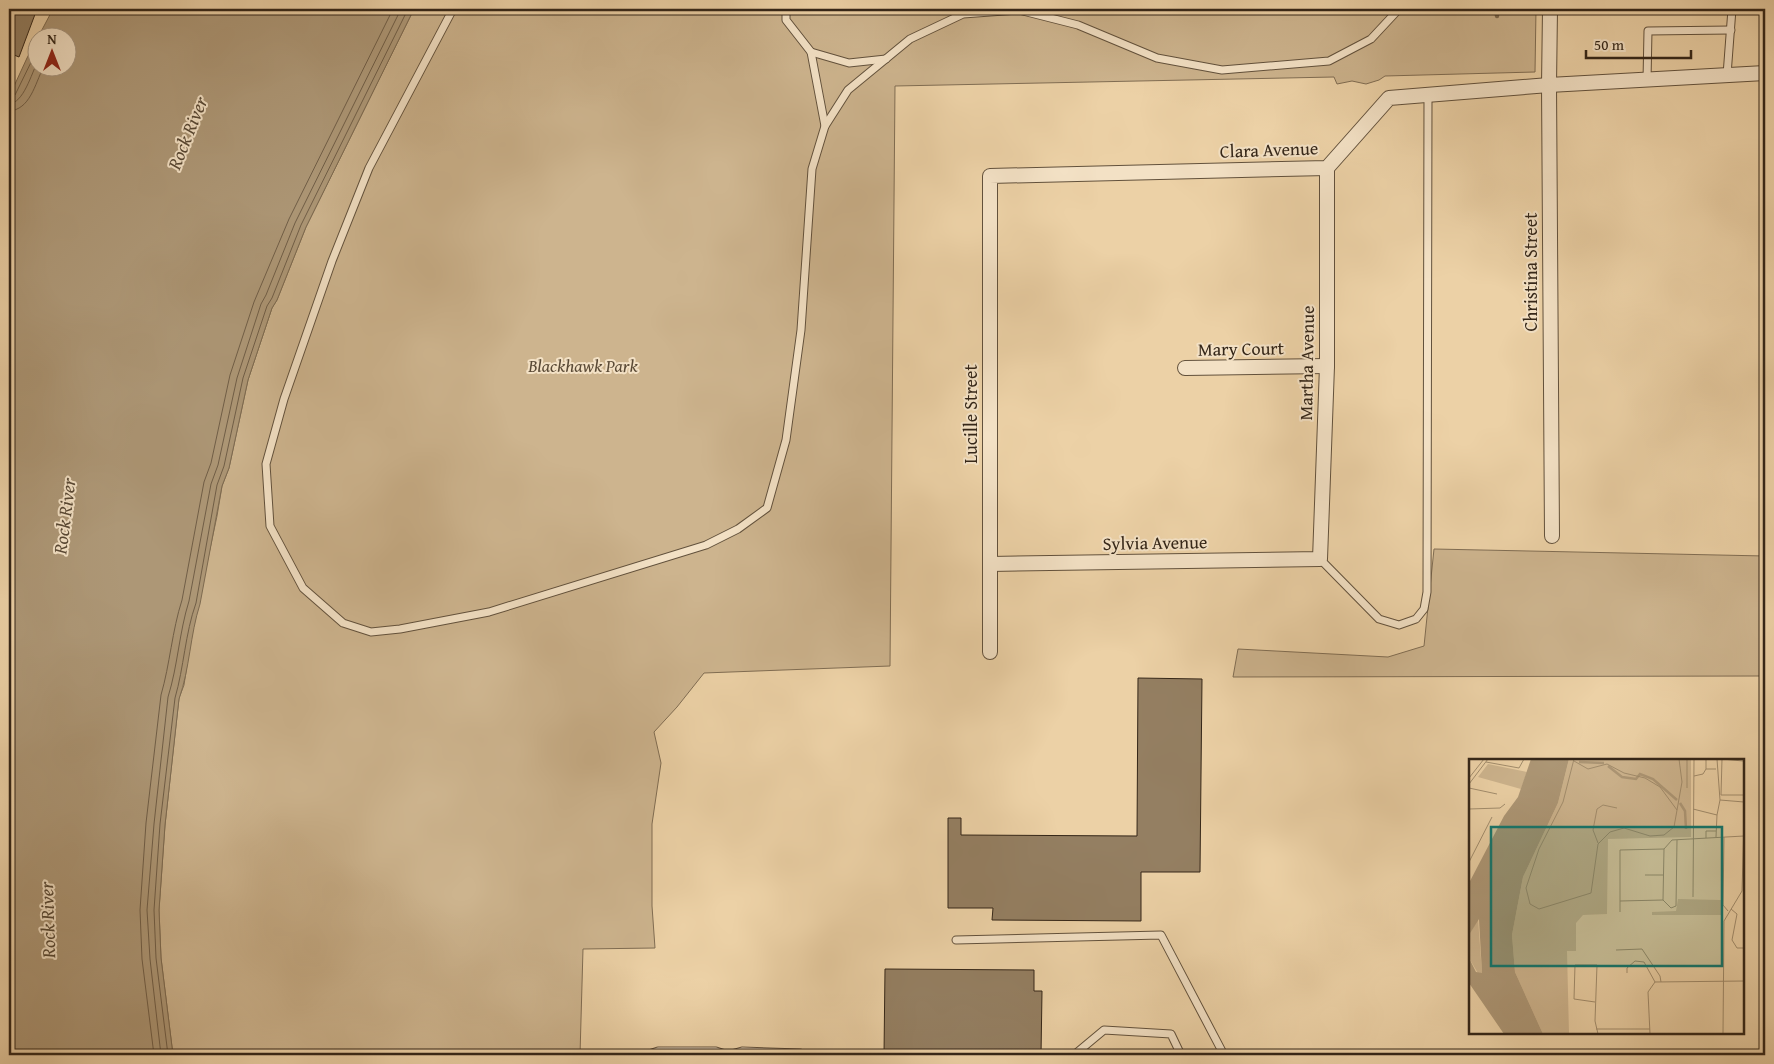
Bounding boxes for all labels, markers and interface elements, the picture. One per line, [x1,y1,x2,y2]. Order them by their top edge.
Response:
north arrow [28,28,78,78]
scale bar [1586,28,1692,60]
text: N [47,29,57,49]
text: 50 m [1594,34,1625,55]
water label: Rock River [159,91,215,175]
street label: Clara Avenue [1219,134,1319,165]
street label: Christina Street [1517,212,1544,332]
street label: Martha Avenue [1292,305,1321,421]
street label: Mary Court [1198,334,1285,363]
park label: Blackhawk Park [527,352,639,379]
street label: Lucille Street [957,364,984,464]
water label: Rock River [45,475,83,557]
street label: Sylvia Avenue [1102,528,1208,557]
inset map [1469,759,1744,1034]
water label: Rock River [32,880,62,960]

